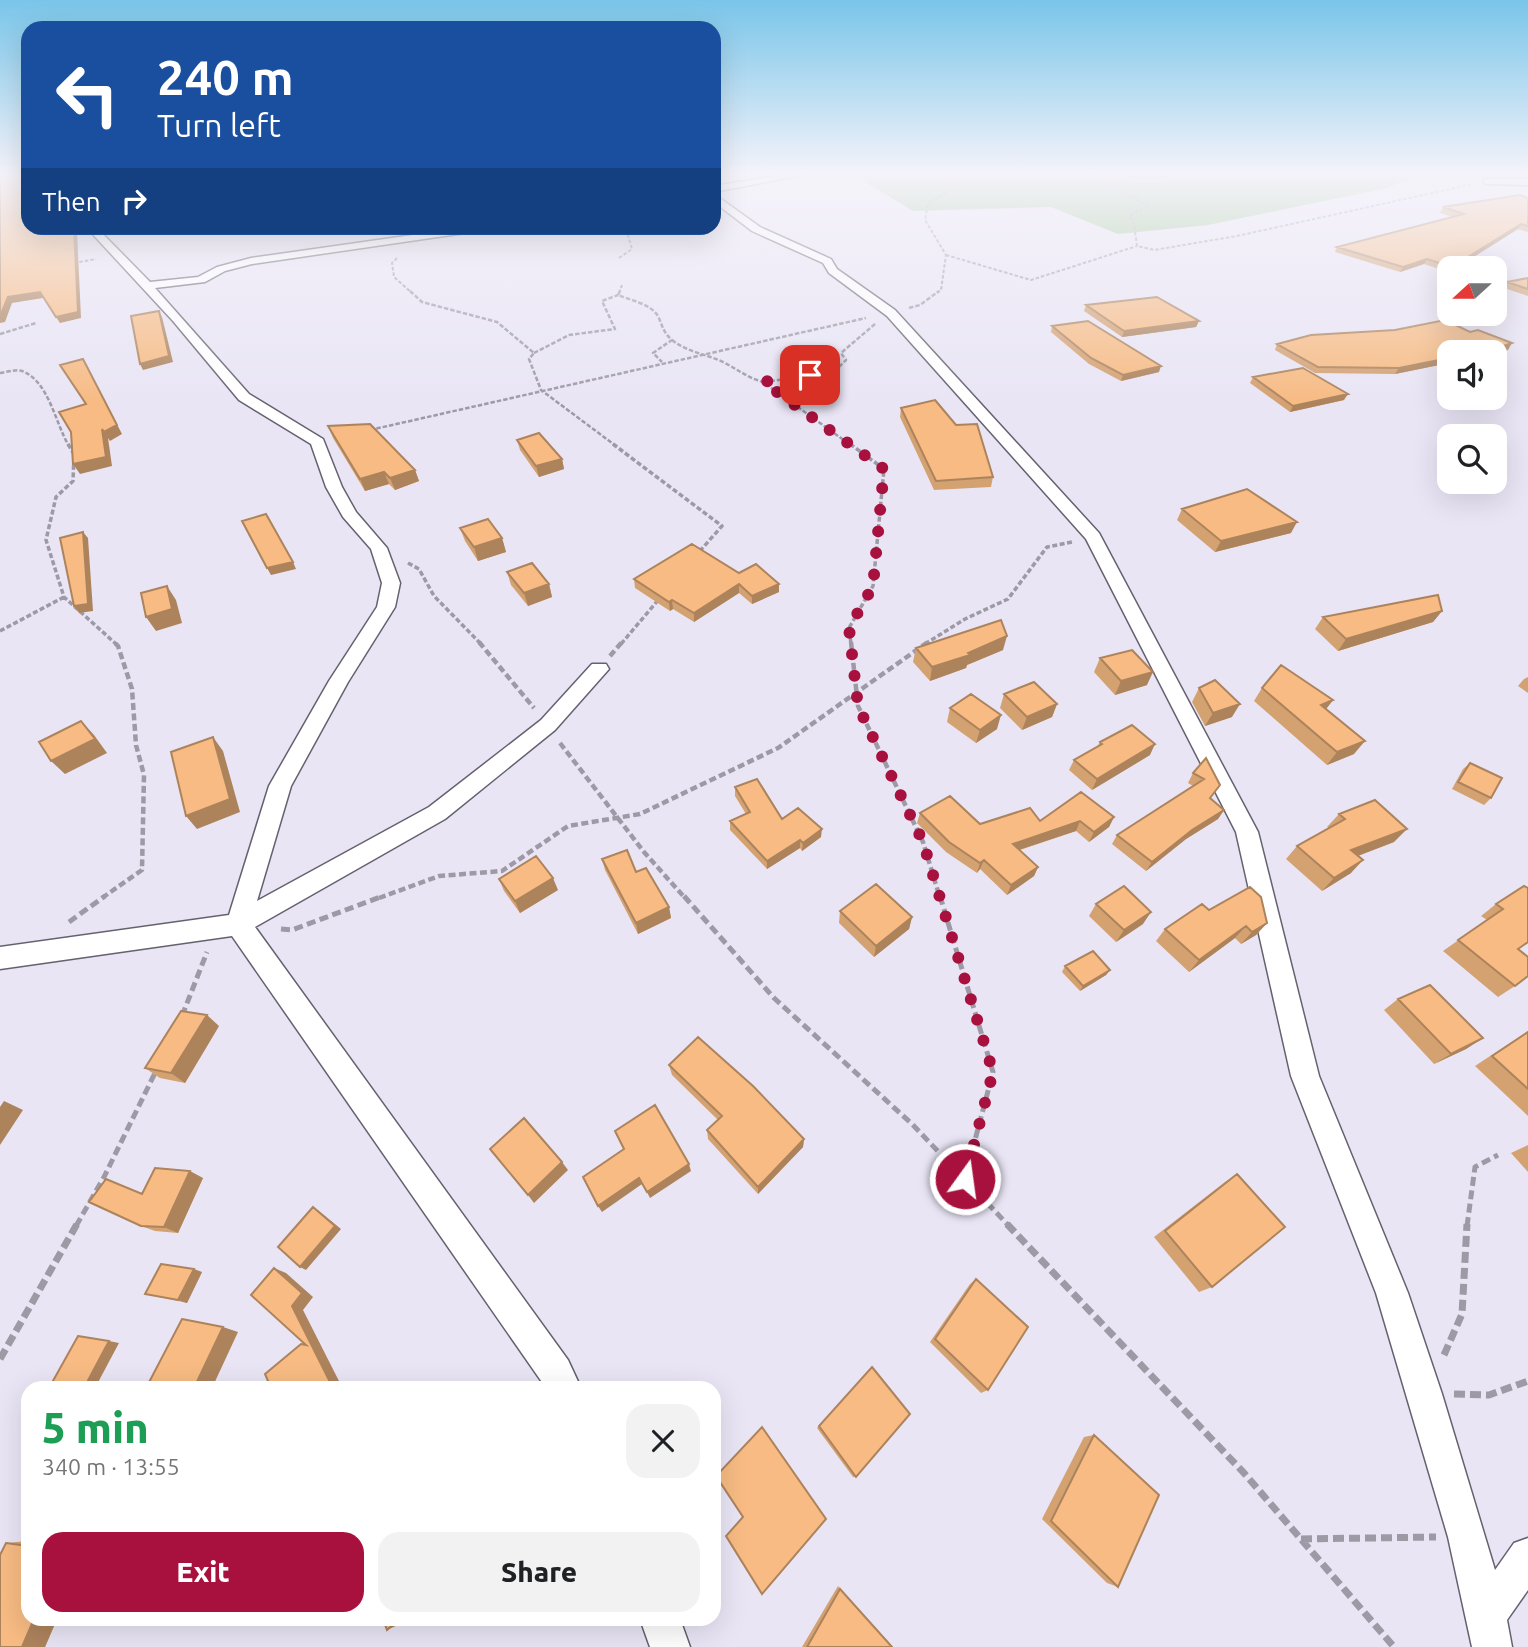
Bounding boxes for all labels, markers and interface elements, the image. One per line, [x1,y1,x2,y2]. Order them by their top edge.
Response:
icon: left [42,49,133,140]
text: 240 m [157,49,294,104]
text: Turn left [157,107,281,143]
icon: right [115,182,153,220]
text: Then [42,187,101,216]
north arrow [1437,256,1507,326]
map controls [1437,256,1507,494]
button: sound [1437,340,1507,410]
pin [780,345,840,405]
icon: arrive [791,356,829,394]
button: search [1437,424,1507,494]
position arrow [928,1142,1002,1216]
text: 5 min [42,1404,149,1451]
button: close [626,1404,700,1478]
text: 340 m · 13:55 [42,1454,180,1479]
button: Exit [42,1532,364,1612]
button: Share [378,1532,700,1612]

